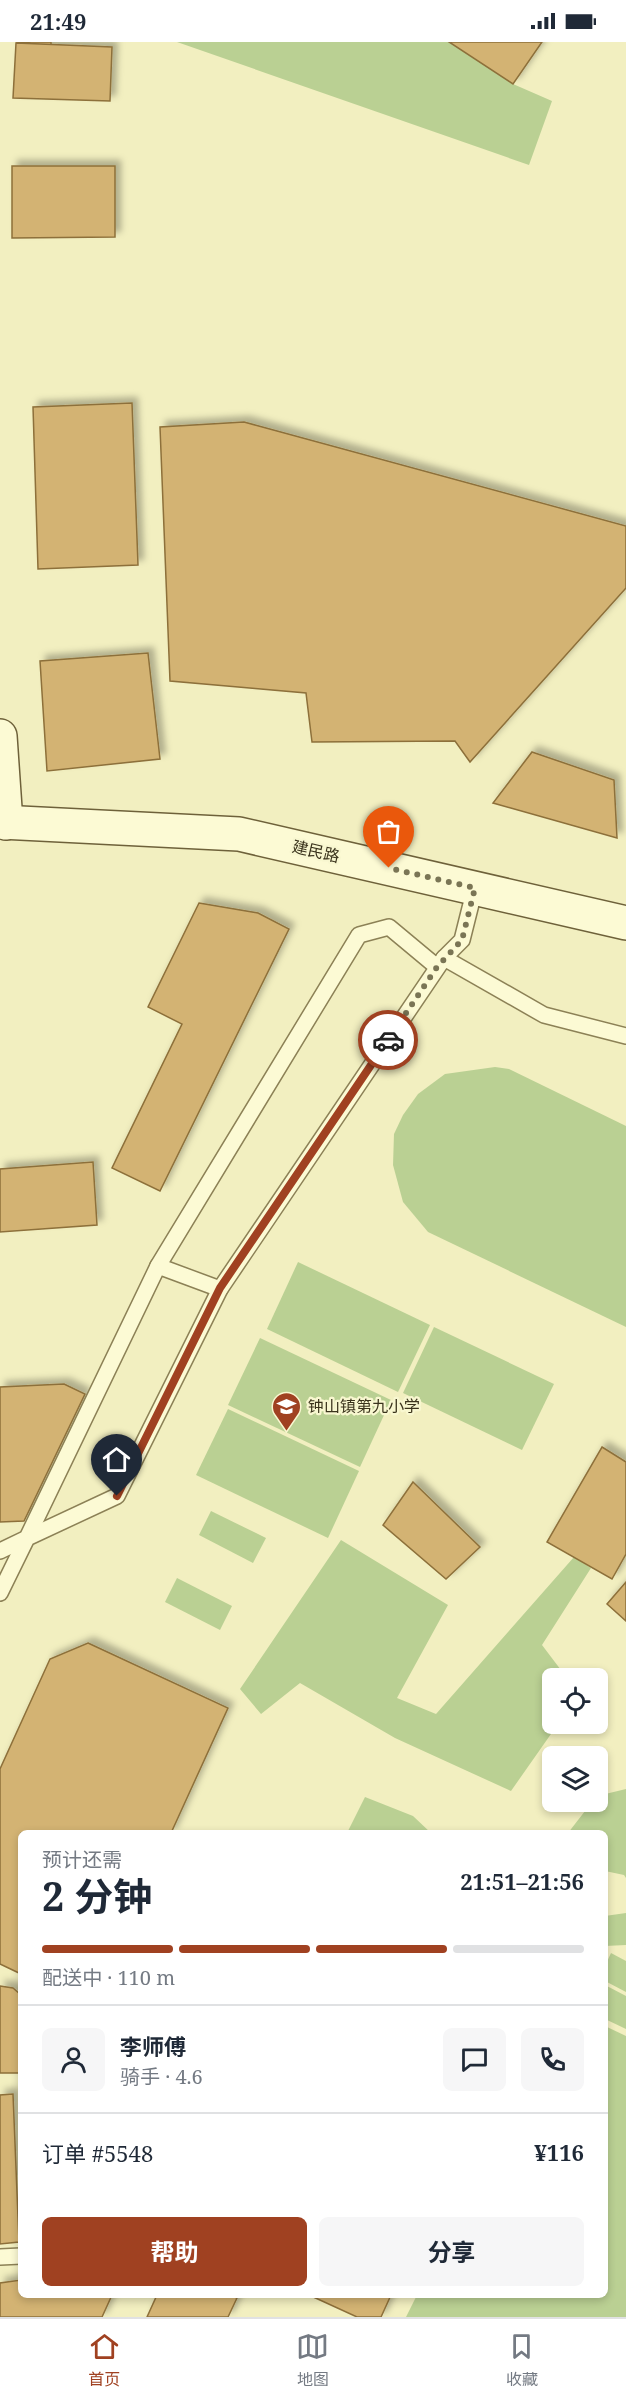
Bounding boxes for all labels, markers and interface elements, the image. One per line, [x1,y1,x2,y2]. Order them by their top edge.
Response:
text: 21:49 [30,6,86,36]
pin [363,806,414,868]
icon: bag [372,815,405,848]
street label: 建民路 [290,835,342,867]
courier [358,1010,418,1070]
icon: car [372,1024,405,1057]
school or university icon: 钟山镇第九小学 [271,1390,303,1432]
place label: 钟山镇第九小学 [308,1395,420,1417]
pin [91,1434,142,1496]
icon: home [100,1443,133,1476]
map controls [542,1668,608,1812]
button: locate [542,1668,608,1734]
button: layers [542,1746,608,1812]
text: 预计还需 [42,1846,122,1873]
text: 21:51–21:56 [460,1866,584,1896]
text: 2 分钟 [42,1869,152,1922]
text: 配送中 · 110 m [42,1964,175,1991]
button: person [42,2028,105,2091]
button: chat [443,2028,506,2091]
button: phone [521,2028,584,2091]
text: 李师傅 [120,2031,186,2061]
text: 骑手 · 4.6 [120,2063,203,2090]
text: ¥116 [534,2137,584,2167]
text: 订单 #5548 [42,2138,153,2168]
button: 帮助 [42,2217,307,2286]
button: 分享 [319,2217,584,2286]
tab: 首页 [88,2330,121,2390]
tab: 地图 [296,2330,329,2390]
tab: 收藏 [505,2330,538,2390]

